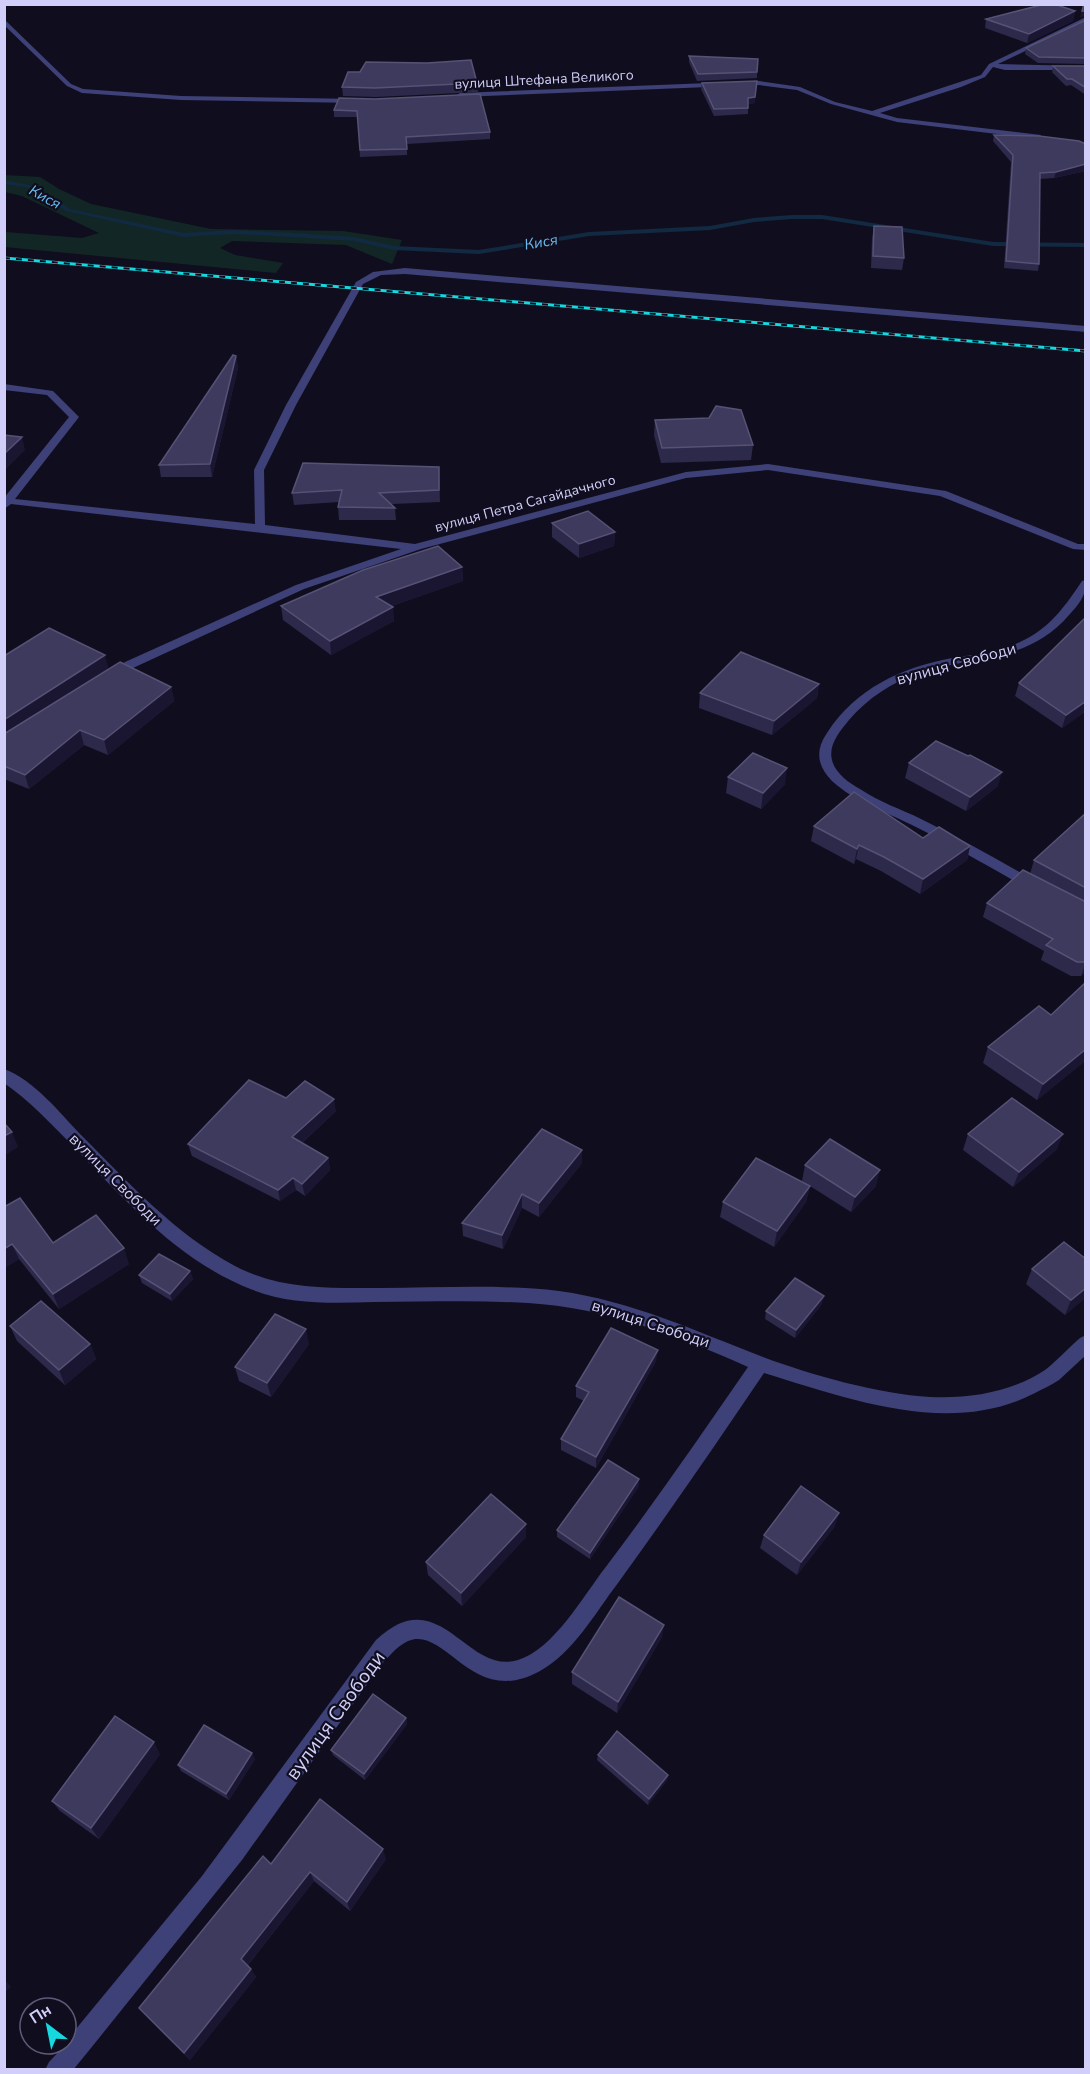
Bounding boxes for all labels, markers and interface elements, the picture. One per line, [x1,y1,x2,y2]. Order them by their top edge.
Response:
street label: вулиця Штефана Великого [454,65,634,94]
water label: Кися [25,180,65,214]
water label: Кися [523,229,559,255]
street label: вулиця Петра Сагайдачного [433,470,618,537]
street label: вулиця Свободи [894,637,1019,691]
street label: вулиця Свободи [64,1128,167,1231]
street label: вулиця Свободи [589,1294,713,1353]
street label: вулиця Свободи [279,1645,392,1785]
north arrow [18,1996,78,2056]
text: Пн [25,1999,56,2029]

